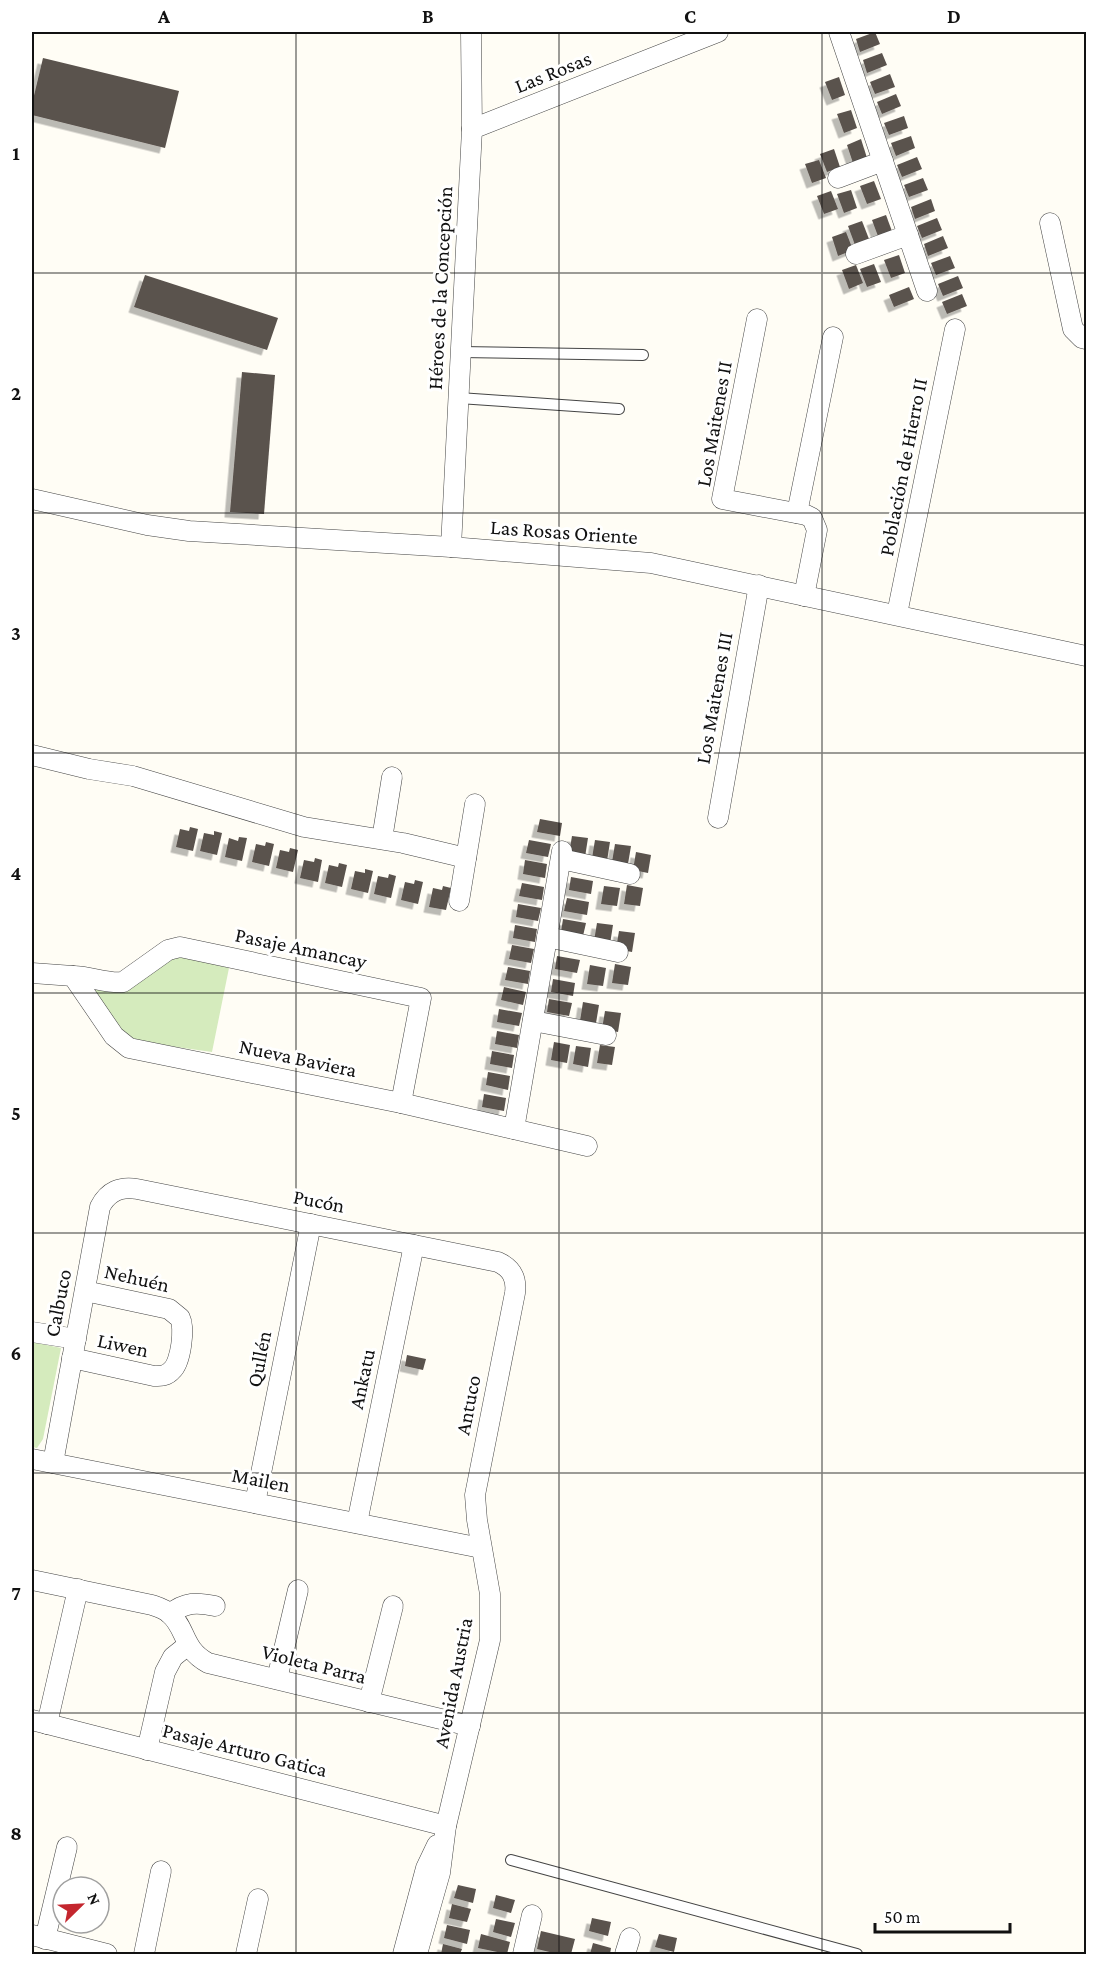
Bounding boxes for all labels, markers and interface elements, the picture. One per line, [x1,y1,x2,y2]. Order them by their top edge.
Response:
text: A [157,5,171,27]
text: B [422,5,434,27]
text: C [684,5,696,27]
text: D [947,5,961,27]
street label: Las Rosas [511,46,595,98]
text: 1 [12,142,20,164]
street label: Héroes de la Concepción [423,186,457,390]
street label: Los Maitenes II [691,359,737,489]
street label: Población de Hierro II [874,376,932,558]
text: 2 [11,382,21,404]
street label: Las Rosas Oriente [489,515,639,549]
text: 3 [11,622,21,644]
street label: Los Maitenes III [691,630,737,766]
text: 4 [11,862,22,884]
street label: Pasaje Amancay [233,922,369,974]
street label: Nueva Baviera [237,1034,359,1082]
text: 5 [11,1102,21,1124]
street label: Pucón [291,1184,347,1218]
street label: Nehuén [102,1259,172,1297]
street label: Calbuco [40,1267,76,1339]
street label: Liwen [95,1328,151,1362]
street label: Qullén [242,1329,276,1389]
text: 6 [11,1342,21,1364]
street label: Ankatu [344,1347,380,1411]
street label: Antuco [450,1373,486,1437]
street label: Mailen [230,1463,292,1497]
text: 7 [11,1582,21,1604]
street label: Avenida Austria [429,1615,477,1750]
street label: Violeta Parra [259,1639,369,1689]
street label: Pasaje Arturo Gatica [160,1718,330,1782]
text: 8 [10,1822,22,1844]
north arrow [51,1875,111,1935]
text: N [84,1891,104,1908]
scale bar [875,1896,1010,1934]
text: 50 m [884,1907,921,1927]

